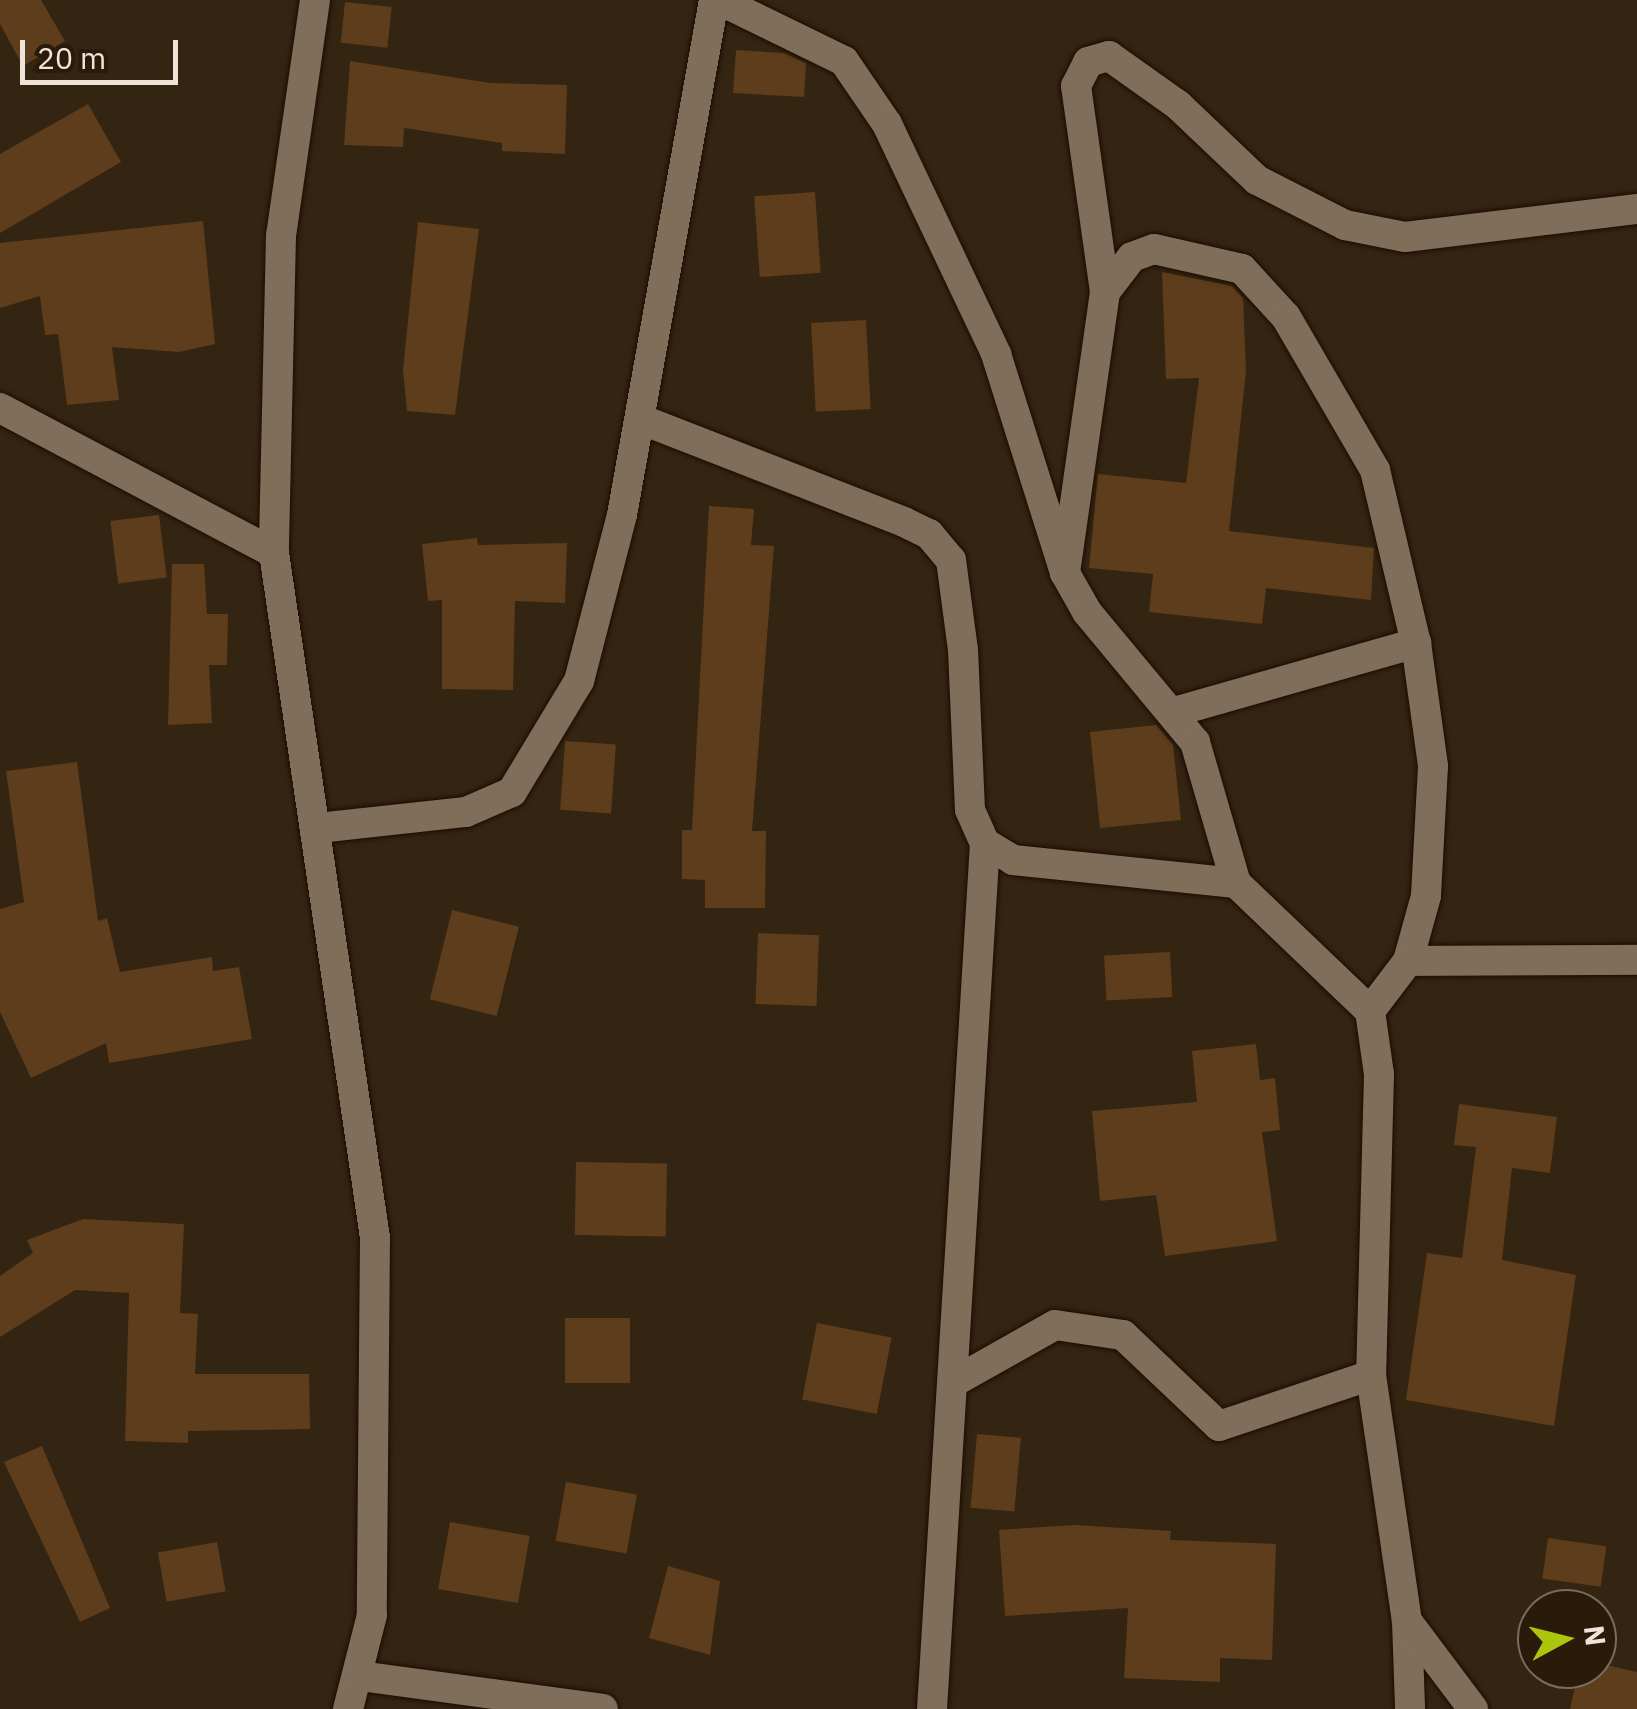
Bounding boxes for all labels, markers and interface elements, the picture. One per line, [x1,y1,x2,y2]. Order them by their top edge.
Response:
scale bar [25,20,182,82]
text: 20 m [37,38,106,77]
north arrow [1517,1589,1617,1689]
text: N [1576,1623,1615,1648]

